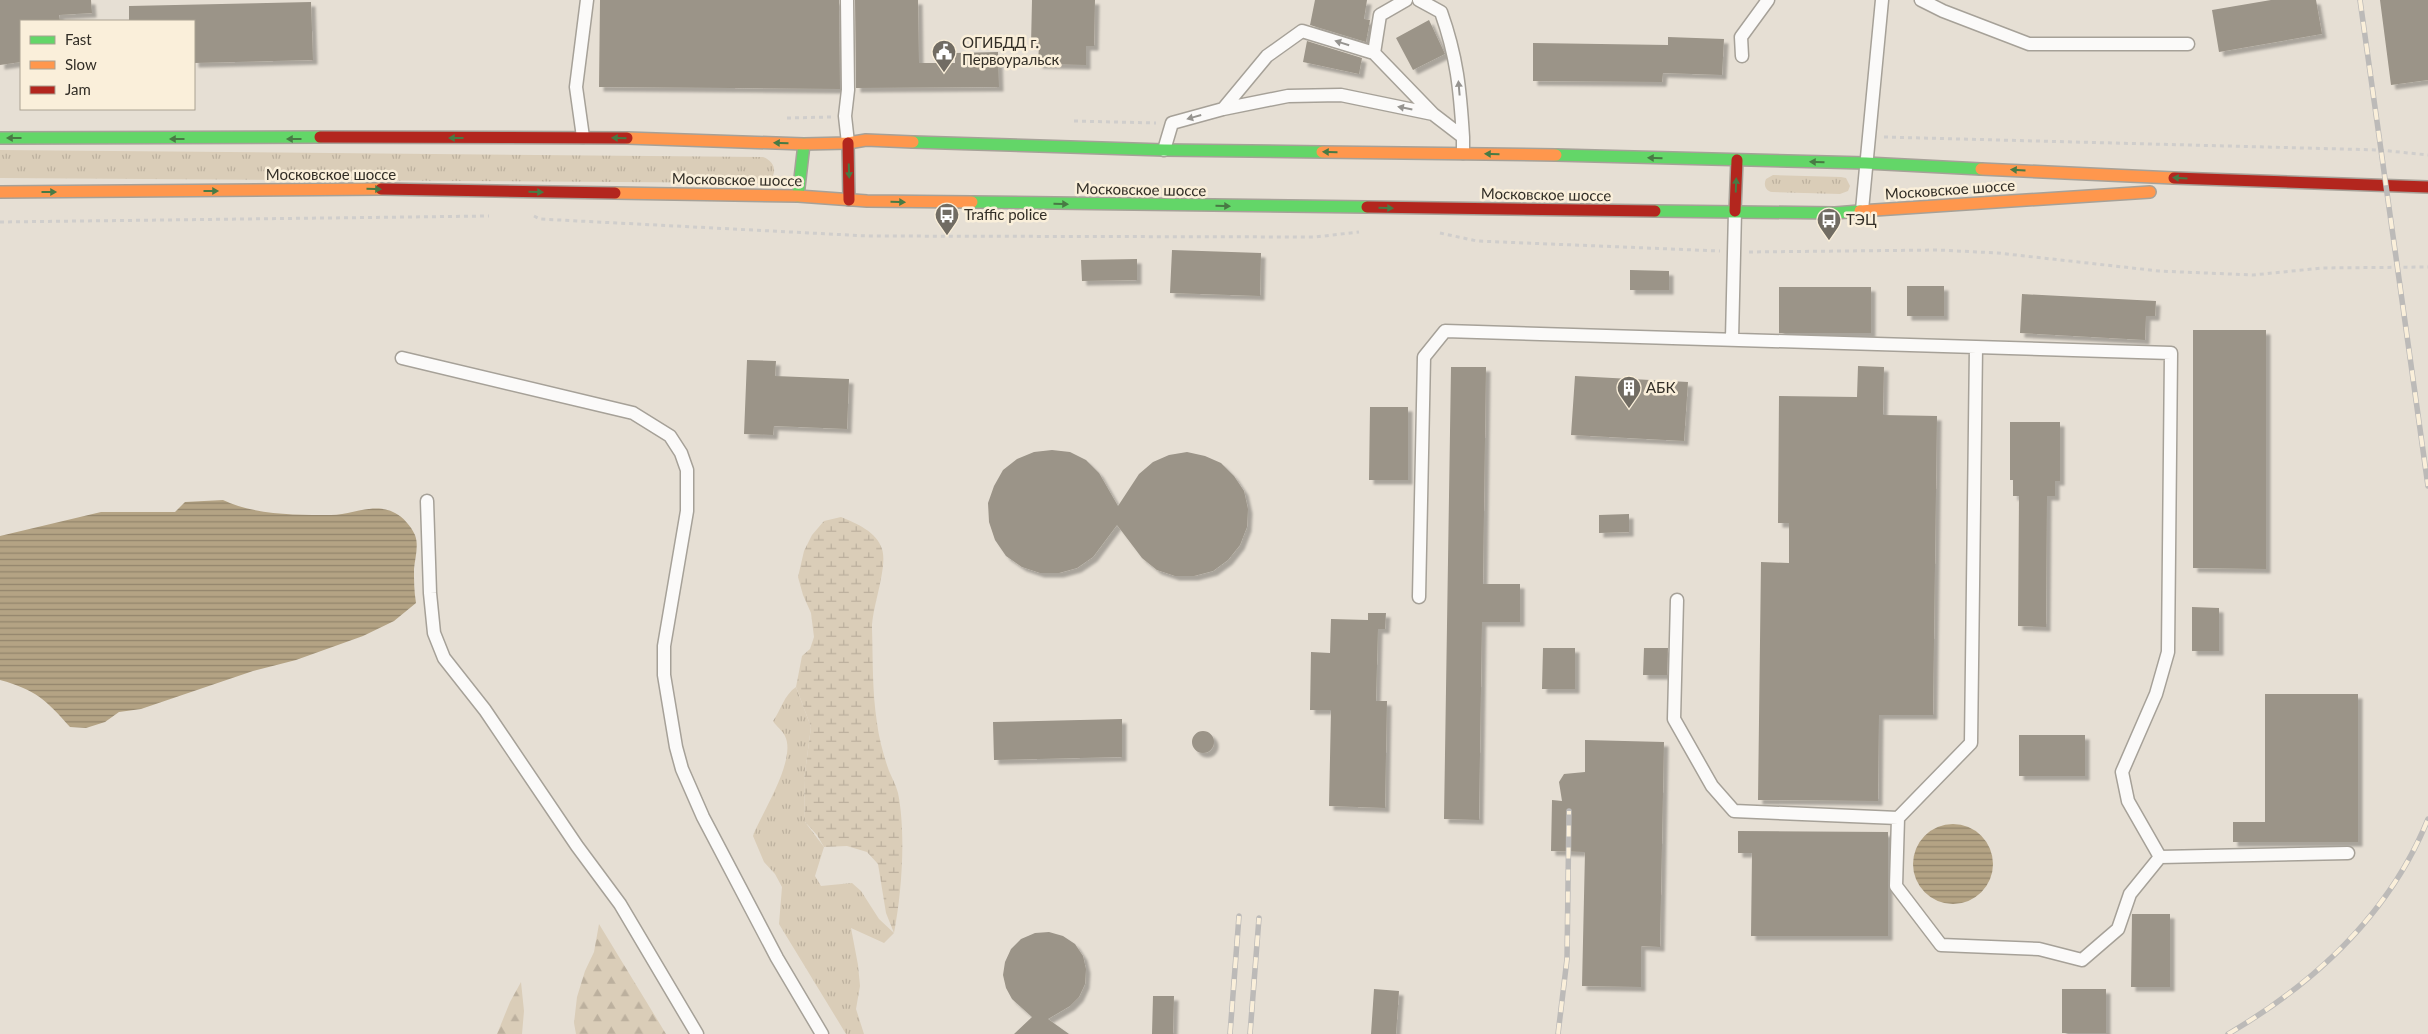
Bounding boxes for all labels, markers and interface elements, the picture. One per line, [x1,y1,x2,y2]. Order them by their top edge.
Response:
legend [20,20,195,110]
text: Fast [65,30,92,48]
place label: ОГИБДД г. Первоуральск [962,33,1060,68]
public building icon: ОГИБДД г. Первоуральск [931,39,957,73]
one-way arrow [1334,39,1349,47]
text: Slow [65,55,97,73]
text: Jam [65,80,91,98]
one-way arrow [1455,80,1463,96]
one-way arrow [1397,104,1412,112]
one-way arrow [1186,114,1201,122]
one-way arrow [6,134,22,142]
one-way arrow [448,134,464,142]
one-way arrow [611,134,627,142]
one-way arrow [169,135,185,143]
one-way arrow [286,135,302,143]
one-way arrow [773,139,789,147]
one-way arrow [1321,148,1337,156]
one-way arrow [1484,150,1500,158]
one-way arrow [1646,154,1662,162]
one-way arrow [1809,157,1825,165]
one-way arrow [845,164,853,180]
street label: Московское шоссе [266,165,396,183]
one-way arrow [2010,166,2026,174]
street label: Московское шоссе [672,169,802,189]
one-way arrow [2172,174,2188,182]
street label: Московское шоссе [1884,175,2016,203]
one-way arrow [1732,177,1740,193]
street label: Московское шоссе [1076,179,1206,199]
street label: Московское шоссе [1481,184,1611,204]
one-way arrow [366,186,382,194]
one-way arrow [203,187,219,195]
one-way arrow [41,188,57,196]
one-way arrow [528,188,544,196]
one-way arrow [890,198,906,206]
one-way arrow [1053,200,1069,208]
bus stop icon: Traffic police [934,202,960,236]
one-way arrow [1215,202,1231,210]
one-way arrow [1378,204,1394,212]
place label: Traffic police [964,205,1047,223]
bus stop icon: ТЭЦ [1816,207,1842,241]
place label: ТЭЦ [1846,210,1877,228]
building icon: АБК [1616,375,1642,409]
place label: АБК [1646,378,1675,396]

